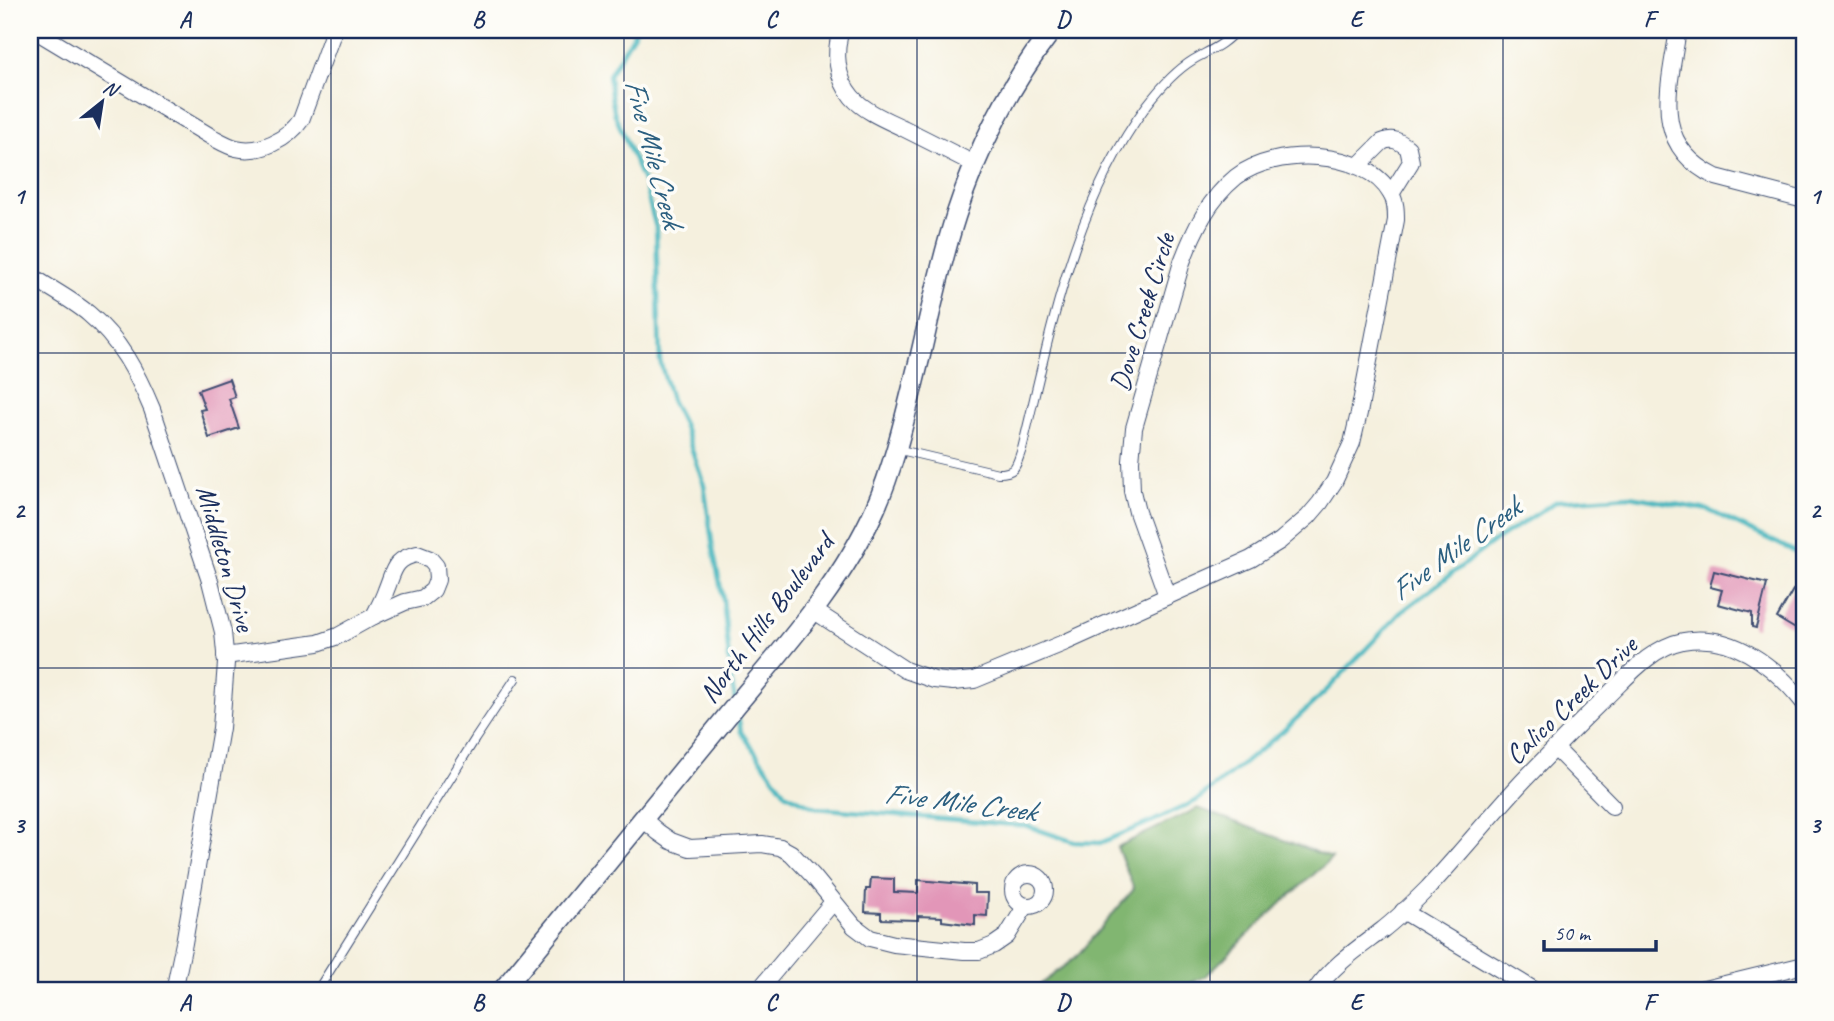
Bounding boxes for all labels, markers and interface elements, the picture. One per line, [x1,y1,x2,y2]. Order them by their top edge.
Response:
text: A [179,5,193,34]
text: B [472,5,486,34]
text: C [766,5,780,34]
text: D [1056,5,1072,34]
text: E [1350,5,1366,34]
text: F [1644,5,1660,34]
north arrow [66,66,136,136]
text: N [99,75,124,103]
water label: Five Mile Creek [616,75,693,236]
text: 1 [14,182,27,211]
text: 1 [1810,182,1823,211]
street label: Dove Creek Circle [1101,227,1183,395]
street label: Middleton Drive [188,481,264,637]
water label: Five Mile Creek [1382,486,1532,609]
text: 2 [14,496,27,525]
text: 2 [1810,496,1823,525]
street label: North Hills Boulevard [691,523,843,710]
street label: Calico Creek Drive [1498,627,1646,772]
water label: Five Mile Creek [882,774,1043,831]
text: 3 [14,811,27,840]
text: 3 [1810,811,1823,840]
scale bar [1544,909,1656,953]
text: 50 m [1554,920,1592,946]
text: A [179,988,193,1017]
text: B [472,988,486,1017]
text: C [766,988,780,1017]
text: D [1056,988,1072,1017]
text: E [1350,988,1366,1017]
text: F [1644,988,1660,1017]

